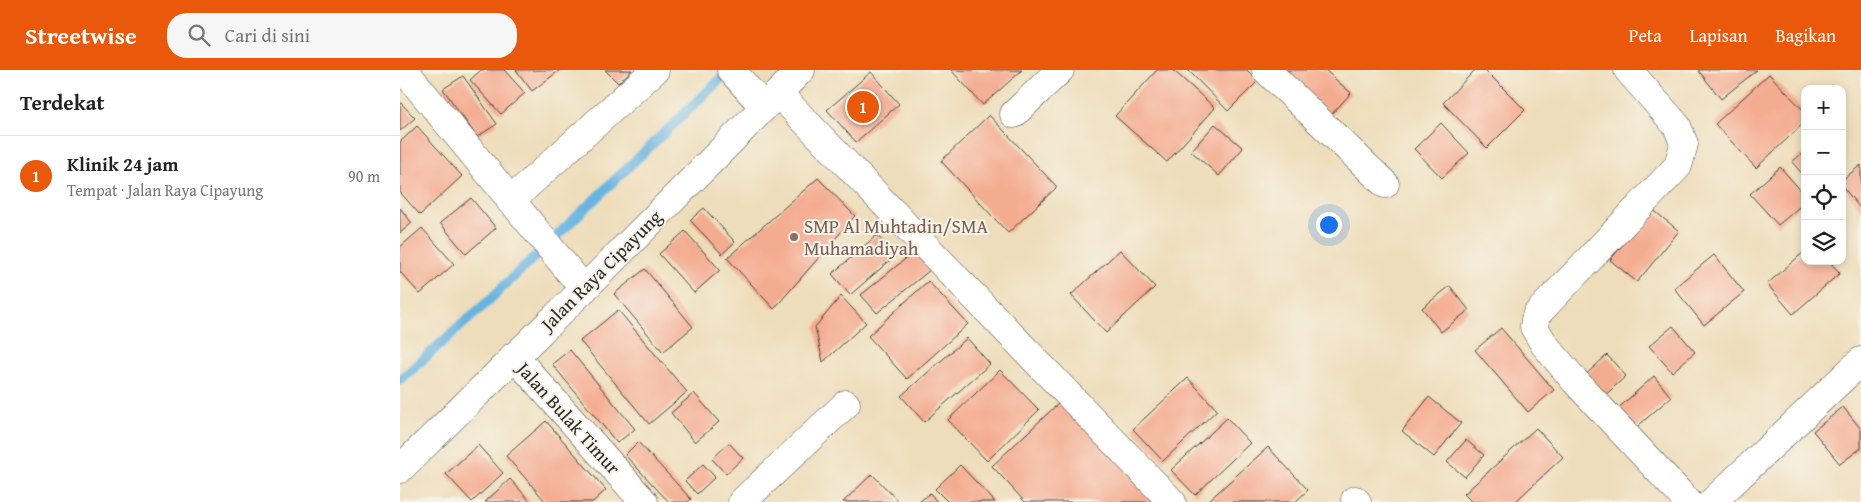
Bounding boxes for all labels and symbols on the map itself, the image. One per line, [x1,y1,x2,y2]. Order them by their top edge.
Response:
pin: 1 [847,88,879,126]
street label: Jalan Raya Cipayung [533,203,668,338]
place label: SMP Al Muhtadin/SMA Muhamadiyah [804,212,988,262]
your location [1316,212,1342,238]
marker: SMP Al Muhtadin/SMA Muhamadiyah [788,231,800,243]
street label: Jalan Bulak Timur [509,354,627,481]

